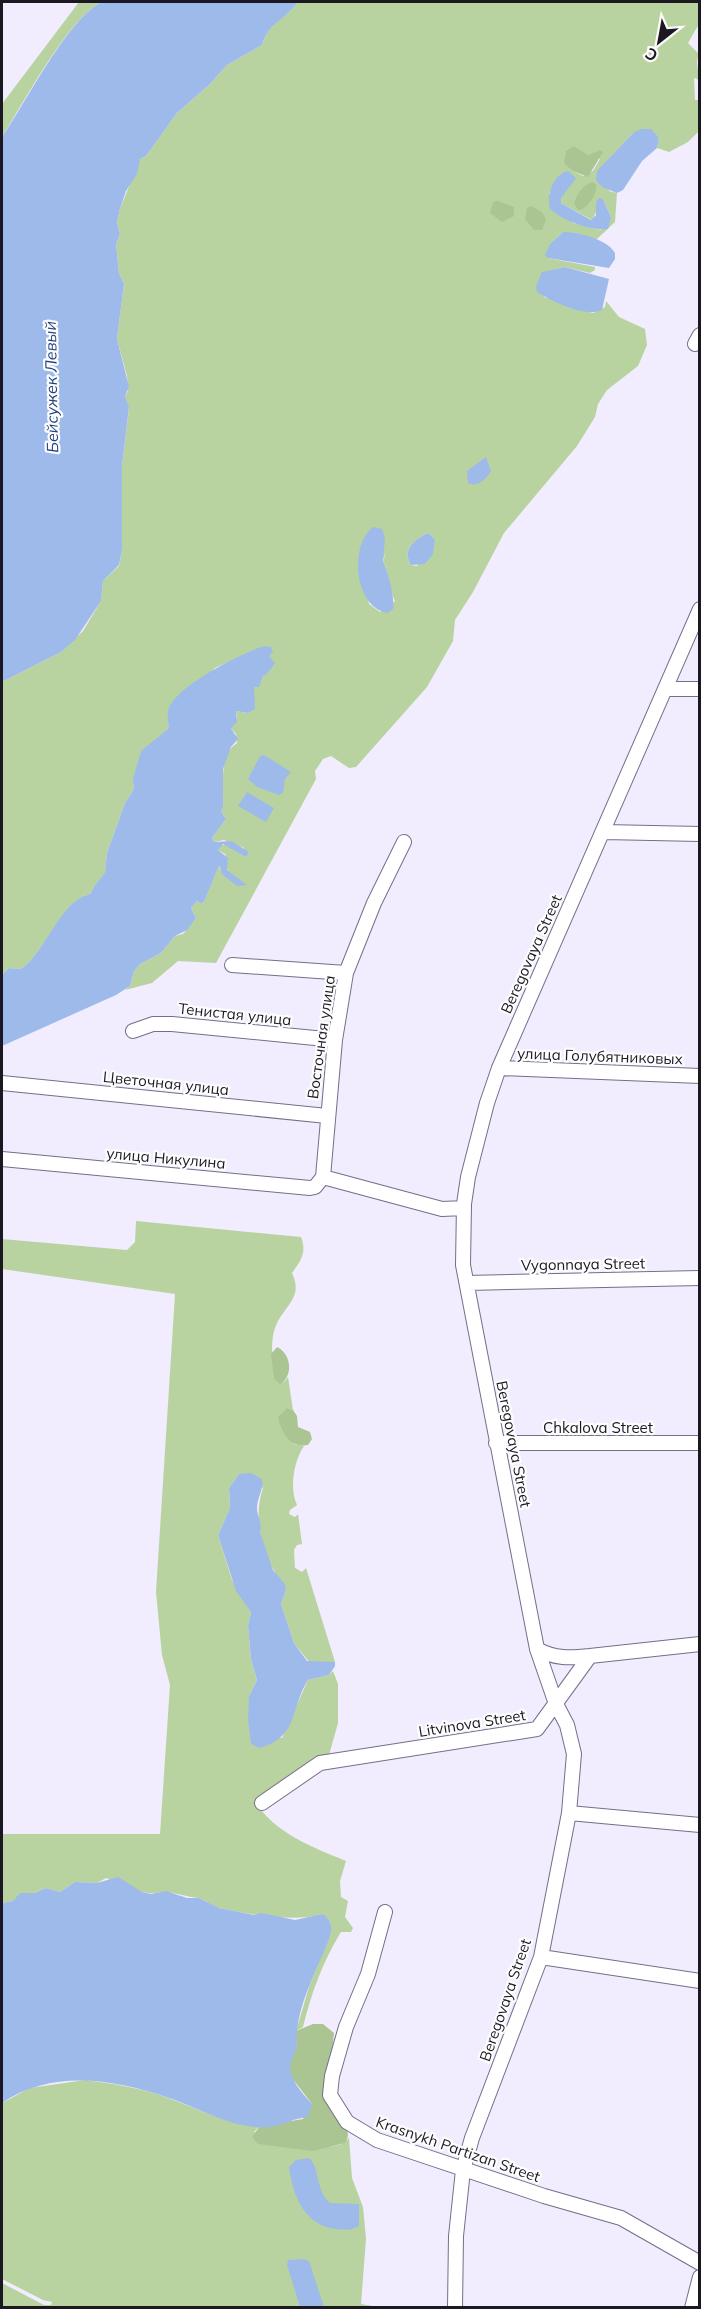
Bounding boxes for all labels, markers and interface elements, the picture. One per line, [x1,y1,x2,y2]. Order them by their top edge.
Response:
north arrow [629,12,689,72]
text: С [641,43,661,66]
water label: Бейсужек Левый [40,321,62,453]
street label: Beregovaya Street [496,892,566,1016]
street label: Восточная улица [303,974,339,1100]
street label: Тенистая улица [178,999,292,1029]
street label: улица Голубятниковых [517,1044,683,1068]
street label: Цветочная улица [102,1067,230,1099]
street label: улица Никулина [106,1143,226,1173]
street label: Vygonnaya Street [521,1253,645,1275]
street label: Beregovaya Street [492,1379,536,1509]
street label: Chkalova Street [543,1418,653,1437]
street label: Litvinova Street [417,1705,527,1741]
street label: Beregovaya Street [475,1936,535,2064]
street label: Krasnykh Partizan Street [373,2112,543,2186]

